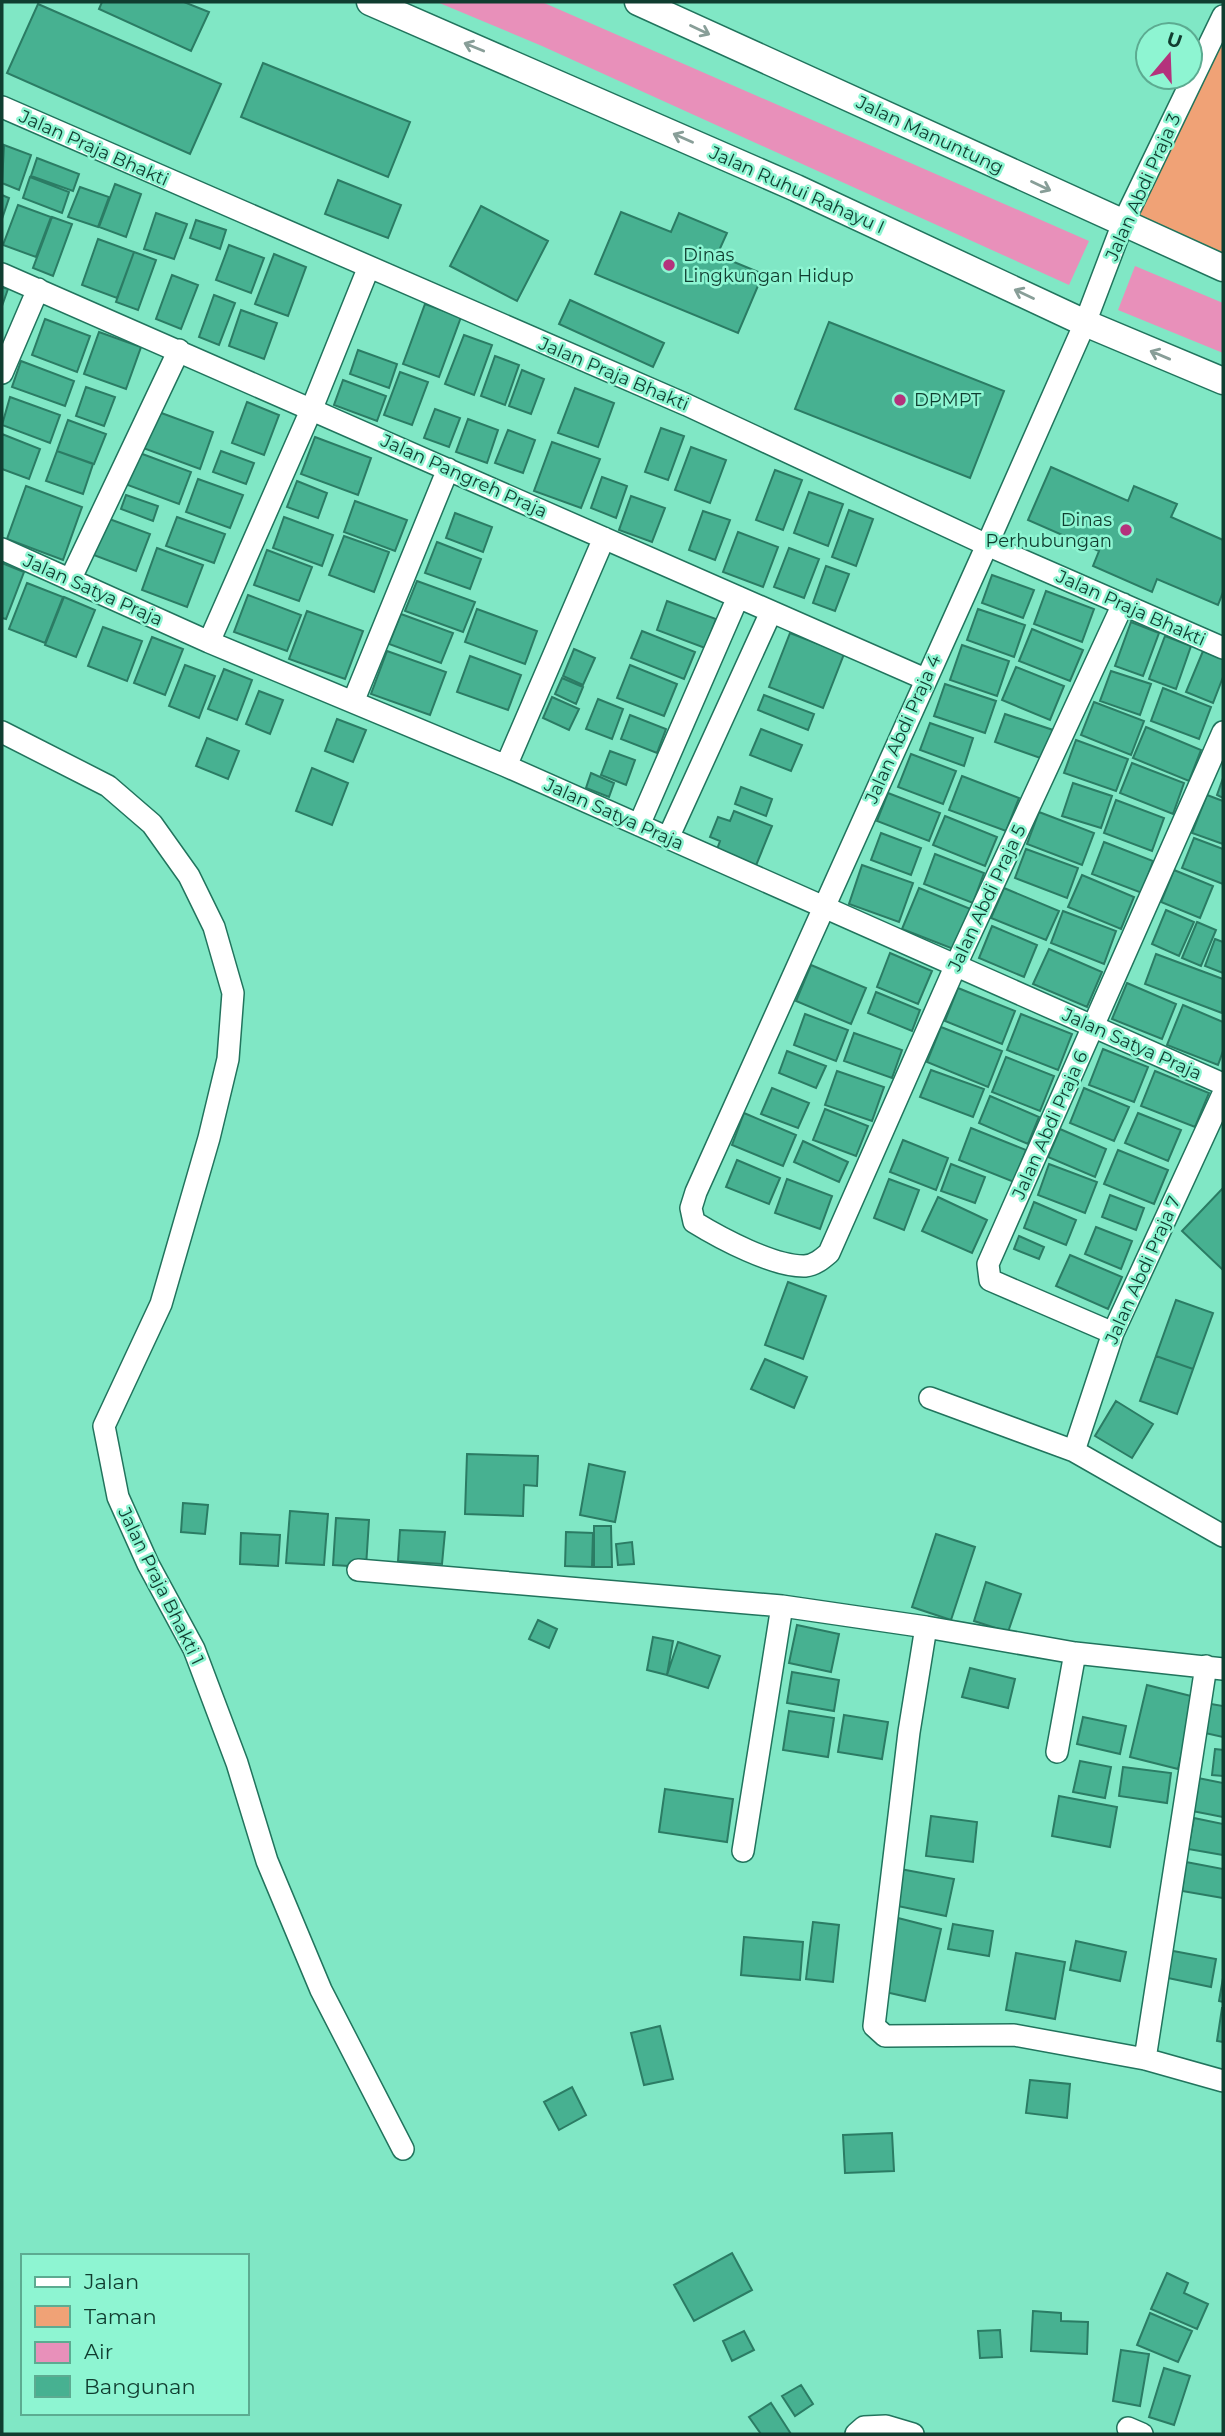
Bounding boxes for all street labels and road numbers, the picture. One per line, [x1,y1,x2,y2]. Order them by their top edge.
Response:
street label: Jalan Manuntung [852,91,1007,179]
street label: Jalan Praja Bhakti [15,105,172,191]
street label: Jalan Abdi Praja 3 [1100,110,1185,265]
street label: Jalan Ruhui Rahayu I [705,141,888,238]
street label: Jalan Praja Bhakti [535,332,692,416]
street label: Jalan Pangreh Praja [377,429,551,523]
street label: Jalan Satya Praja [19,549,166,631]
street label: Jalan Praja Bhakti [1052,565,1209,651]
street label: Jalan Abdi Praja 4 [860,651,946,808]
street label: Jalan Satya Praja [540,773,687,855]
street label: Jalan Abdi Praja 5 [943,821,1031,976]
street label: Jalan Satya Praja [1058,1003,1205,1085]
street label: Jalan Abdi Praja 6 [1007,1048,1093,1203]
street label: Jalan Abdi Praja 7 [1100,1193,1185,1348]
street label: Jalan Praja Bhakti 1 [113,1503,209,1668]

